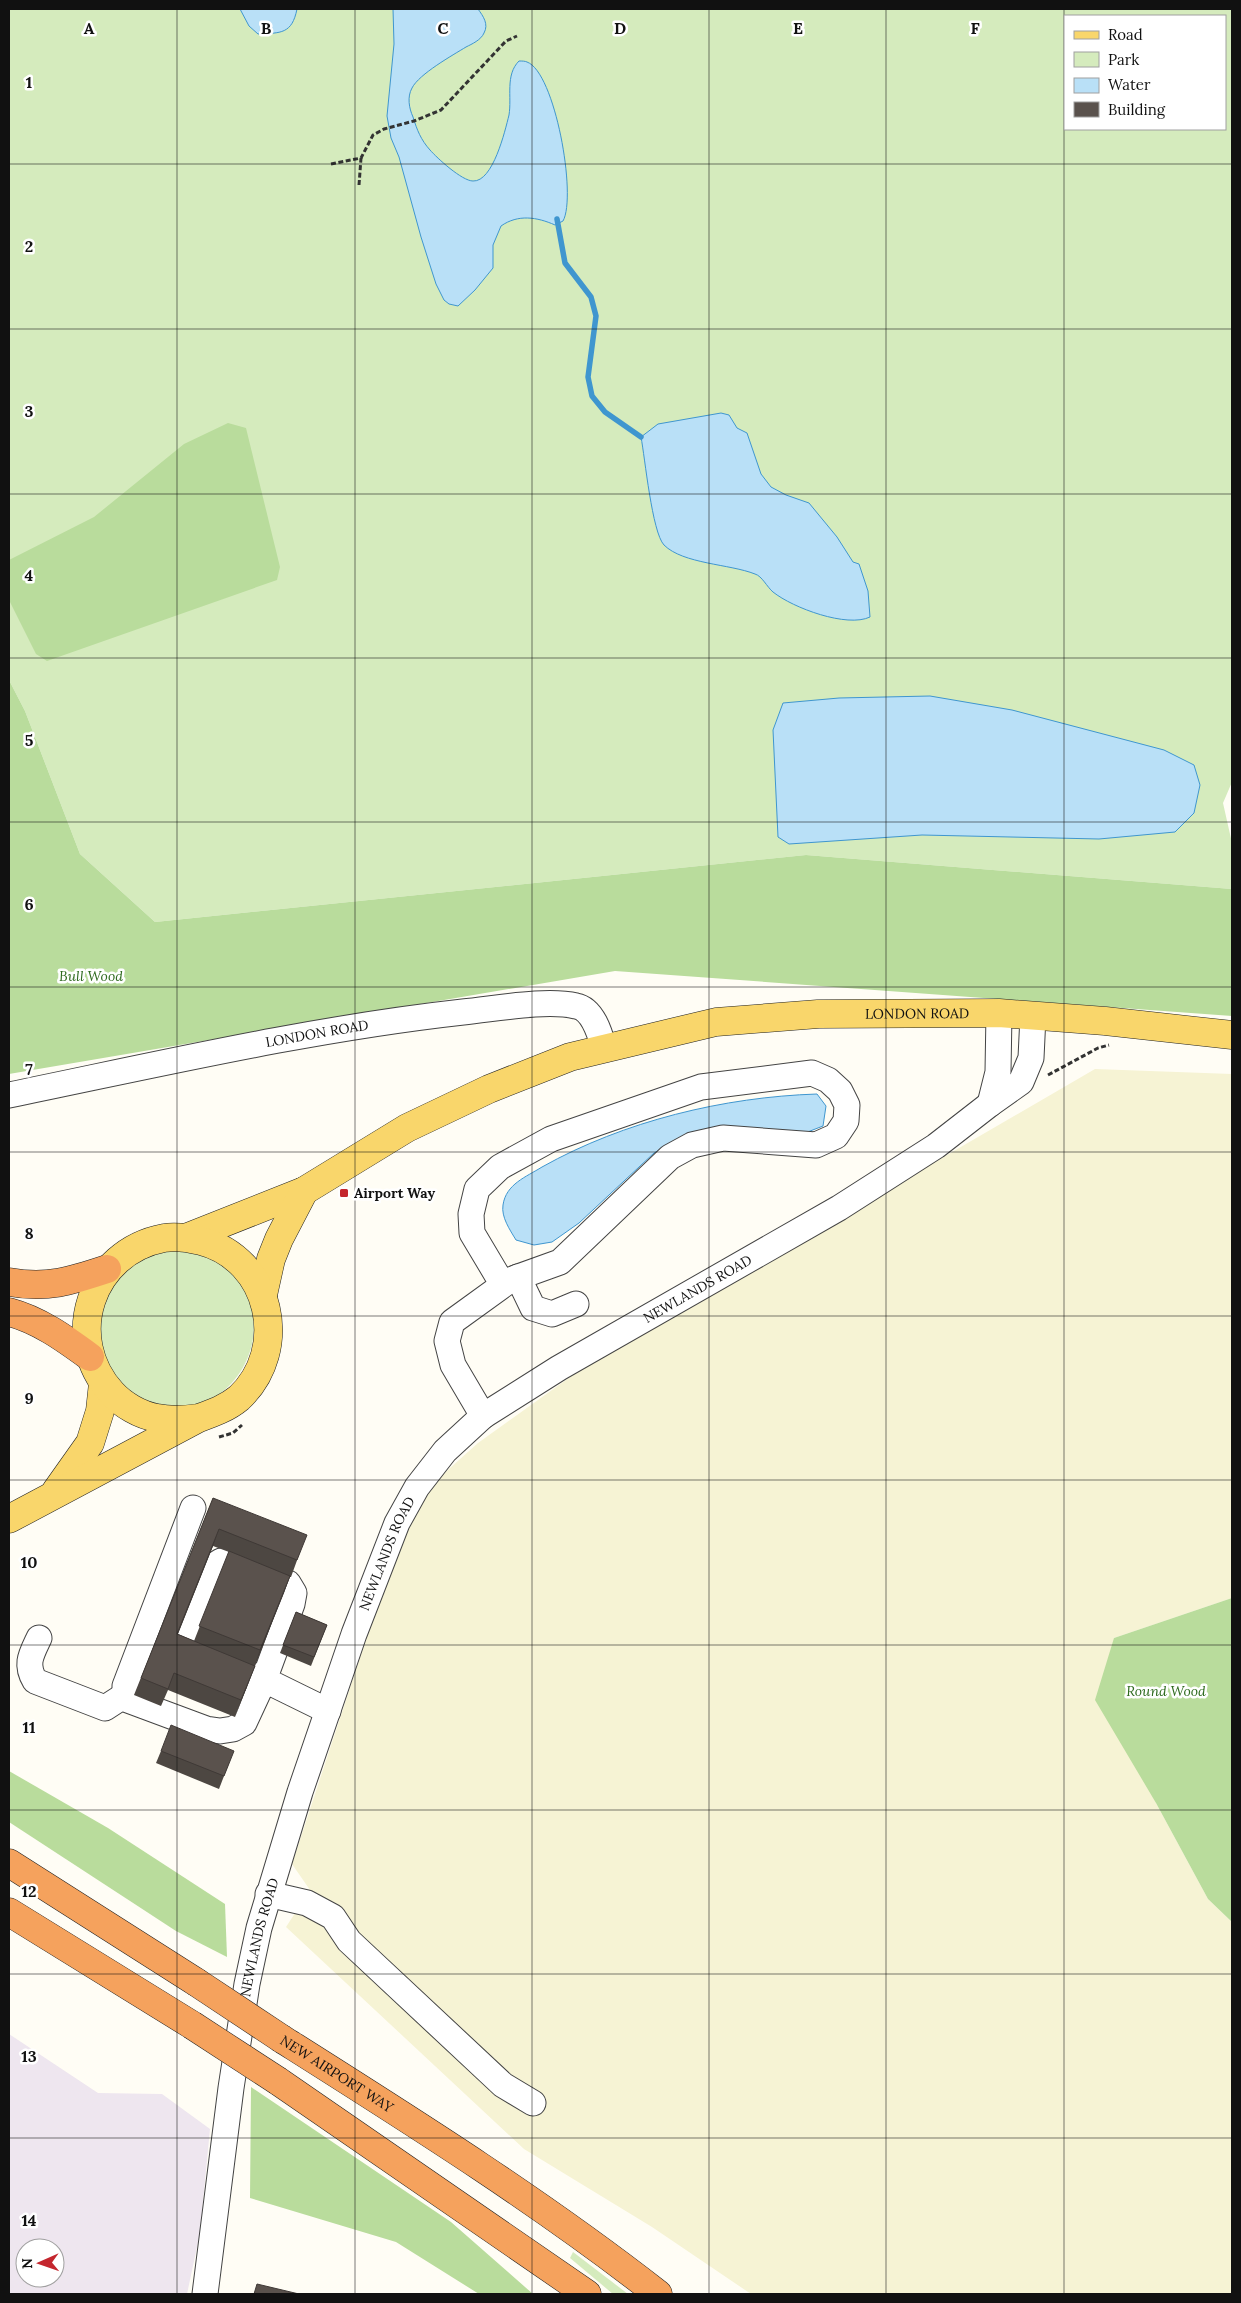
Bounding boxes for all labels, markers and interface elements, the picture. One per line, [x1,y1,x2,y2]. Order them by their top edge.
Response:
legend [1064,15,1226,130]
text: A [84,18,95,38]
text: B [261,18,272,38]
text: C [437,18,449,38]
text: D [614,18,626,38]
text: E [793,18,803,38]
text: F [970,18,980,38]
text: Road [1108,25,1143,44]
text: Park [1108,50,1139,69]
text: 1 [26,72,32,92]
text: Water [1108,75,1151,94]
text: Building [1108,100,1166,119]
text: 2 [25,236,33,256]
text: 3 [25,401,34,421]
text: 4 [25,565,34,585]
text: 5 [25,730,34,750]
text: 6 [24,894,34,914]
park label: Bull Wood [59,967,123,985]
street label: LONDON ROAD [865,1004,969,1023]
street label: LONDON ROAD [264,1016,370,1051]
text: 7 [25,1059,33,1079]
place label: Airport Way [354,1184,435,1202]
marker: Airport Way [338,1187,350,1199]
text: 8 [24,1223,34,1243]
street label: NEWLANDS ROAD [640,1251,755,1327]
text: 9 [24,1388,34,1408]
street label: NEWLANDS ROAD [355,1493,419,1613]
text: 10 [21,1552,37,1572]
park label: Round Wood [1126,1682,1206,1700]
text: 11 [23,1717,36,1737]
street label: NEWLANDS ROAD [236,1876,283,1998]
text: 12 [21,1881,37,1901]
street label: NEW AIRPORT WAY [277,2031,398,2117]
text: 13 [21,2046,37,2066]
text: 14 [21,2210,37,2230]
north arrow [15,2238,65,2288]
text: N [18,2258,36,2269]

